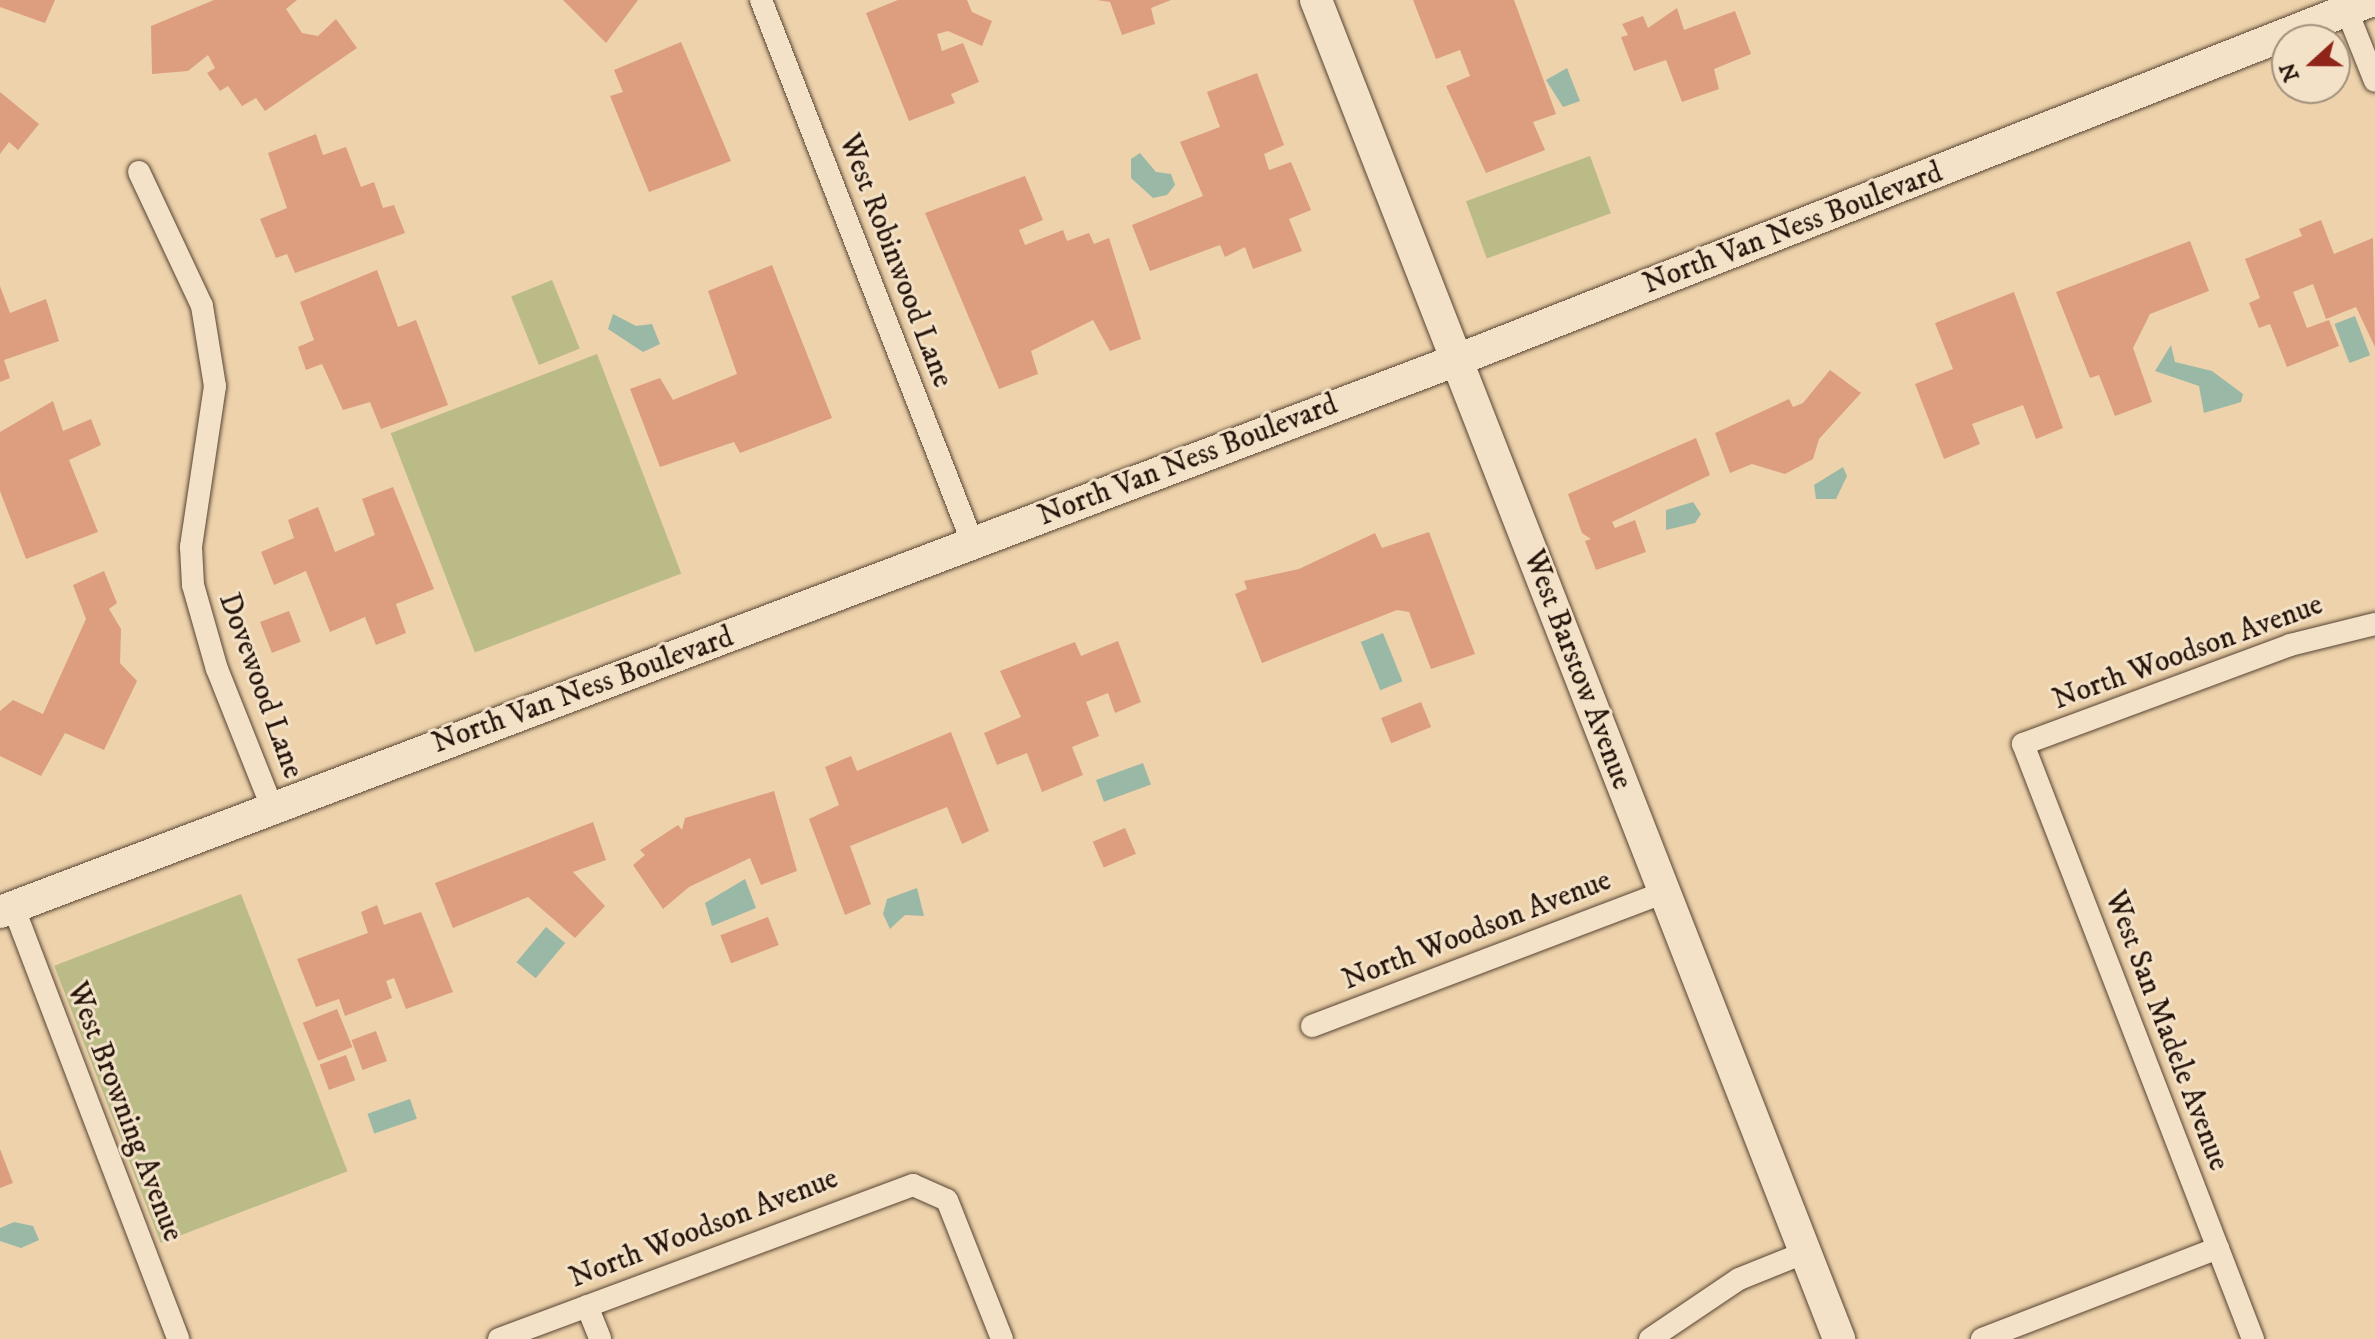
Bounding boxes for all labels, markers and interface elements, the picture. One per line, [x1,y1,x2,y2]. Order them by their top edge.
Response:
north arrow [2271,24,2351,104]
text: N [2274,59,2306,85]
street label: West Robinwood Lane [830,129,960,393]
street label: North Van Ness Boulevard [1638,155,1948,303]
street label: North Van Ness Boulevard [1033,387,1343,535]
street label: West Barstow Avenue [1515,545,1639,795]
street label: North Woodson Avenue [2048,587,2328,719]
street label: Dovewood Lane [210,588,310,784]
street label: North Van Ness Boulevard [428,620,738,762]
street label: North Woodson Avenue [1338,863,1616,999]
street label: West San Madele Avenue [2096,886,2236,1176]
street label: West Browning Avenue [58,977,190,1247]
street label: North Woodson Avenue [565,1161,843,1297]

